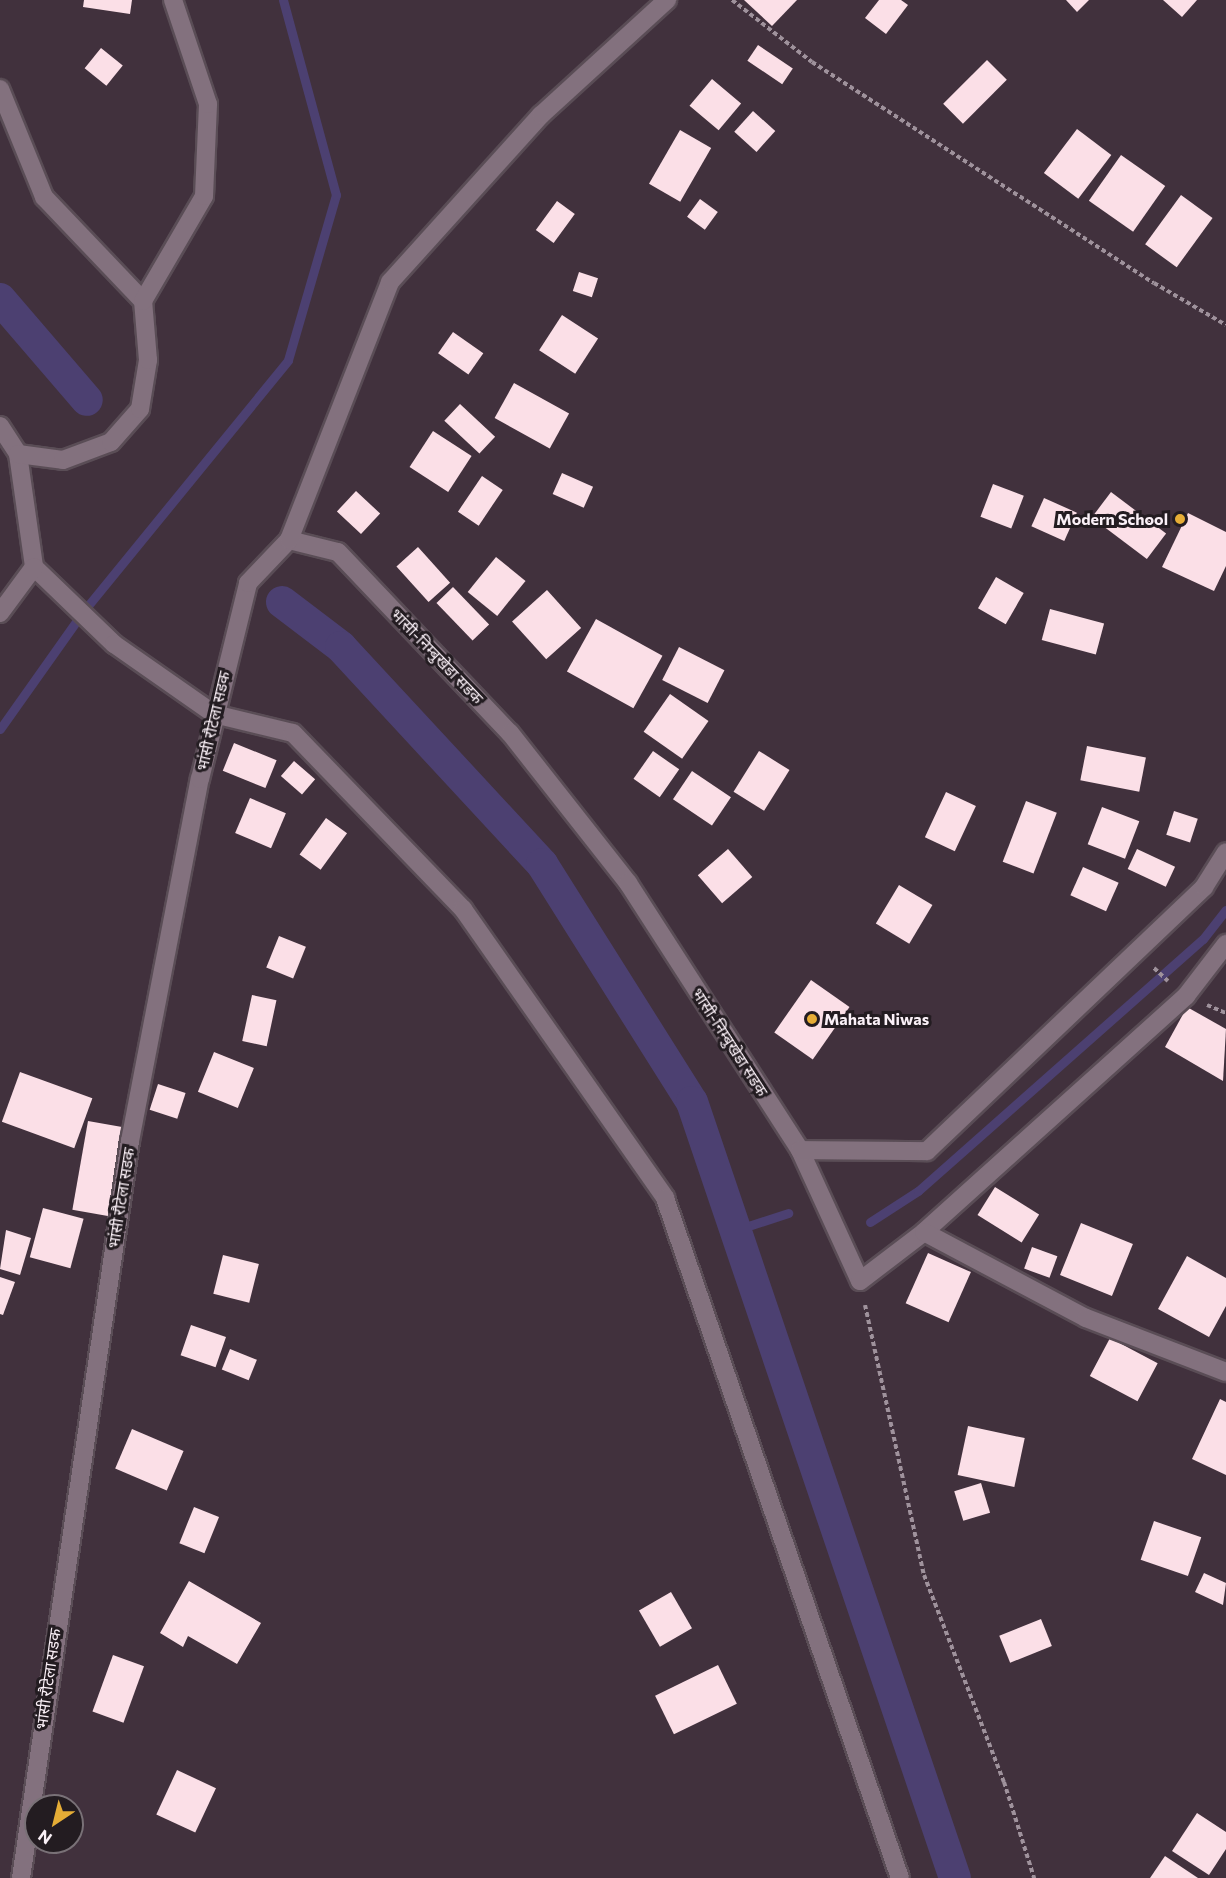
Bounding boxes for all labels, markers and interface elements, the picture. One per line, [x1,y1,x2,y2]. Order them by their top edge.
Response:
place label: Modern School [1056,509,1168,529]
marker: Modern School [1173,512,1187,526]
street label: भांसी-निम्बुखेडा सडक [387,604,487,708]
street label: भांसी रौटेला सडक [192,669,234,773]
street label: भांसी-निम्बुखेडा सडक [688,984,772,1100]
place label: Mahata Niwas [824,1009,929,1029]
marker: Mahata Niwas [805,1012,819,1026]
street label: भांसी रौटेला सडक [104,1146,138,1250]
street label: भांसी रौटेला सडक [31,1627,65,1731]
north arrow [24,1794,84,1854]
text: N [34,1826,55,1849]

